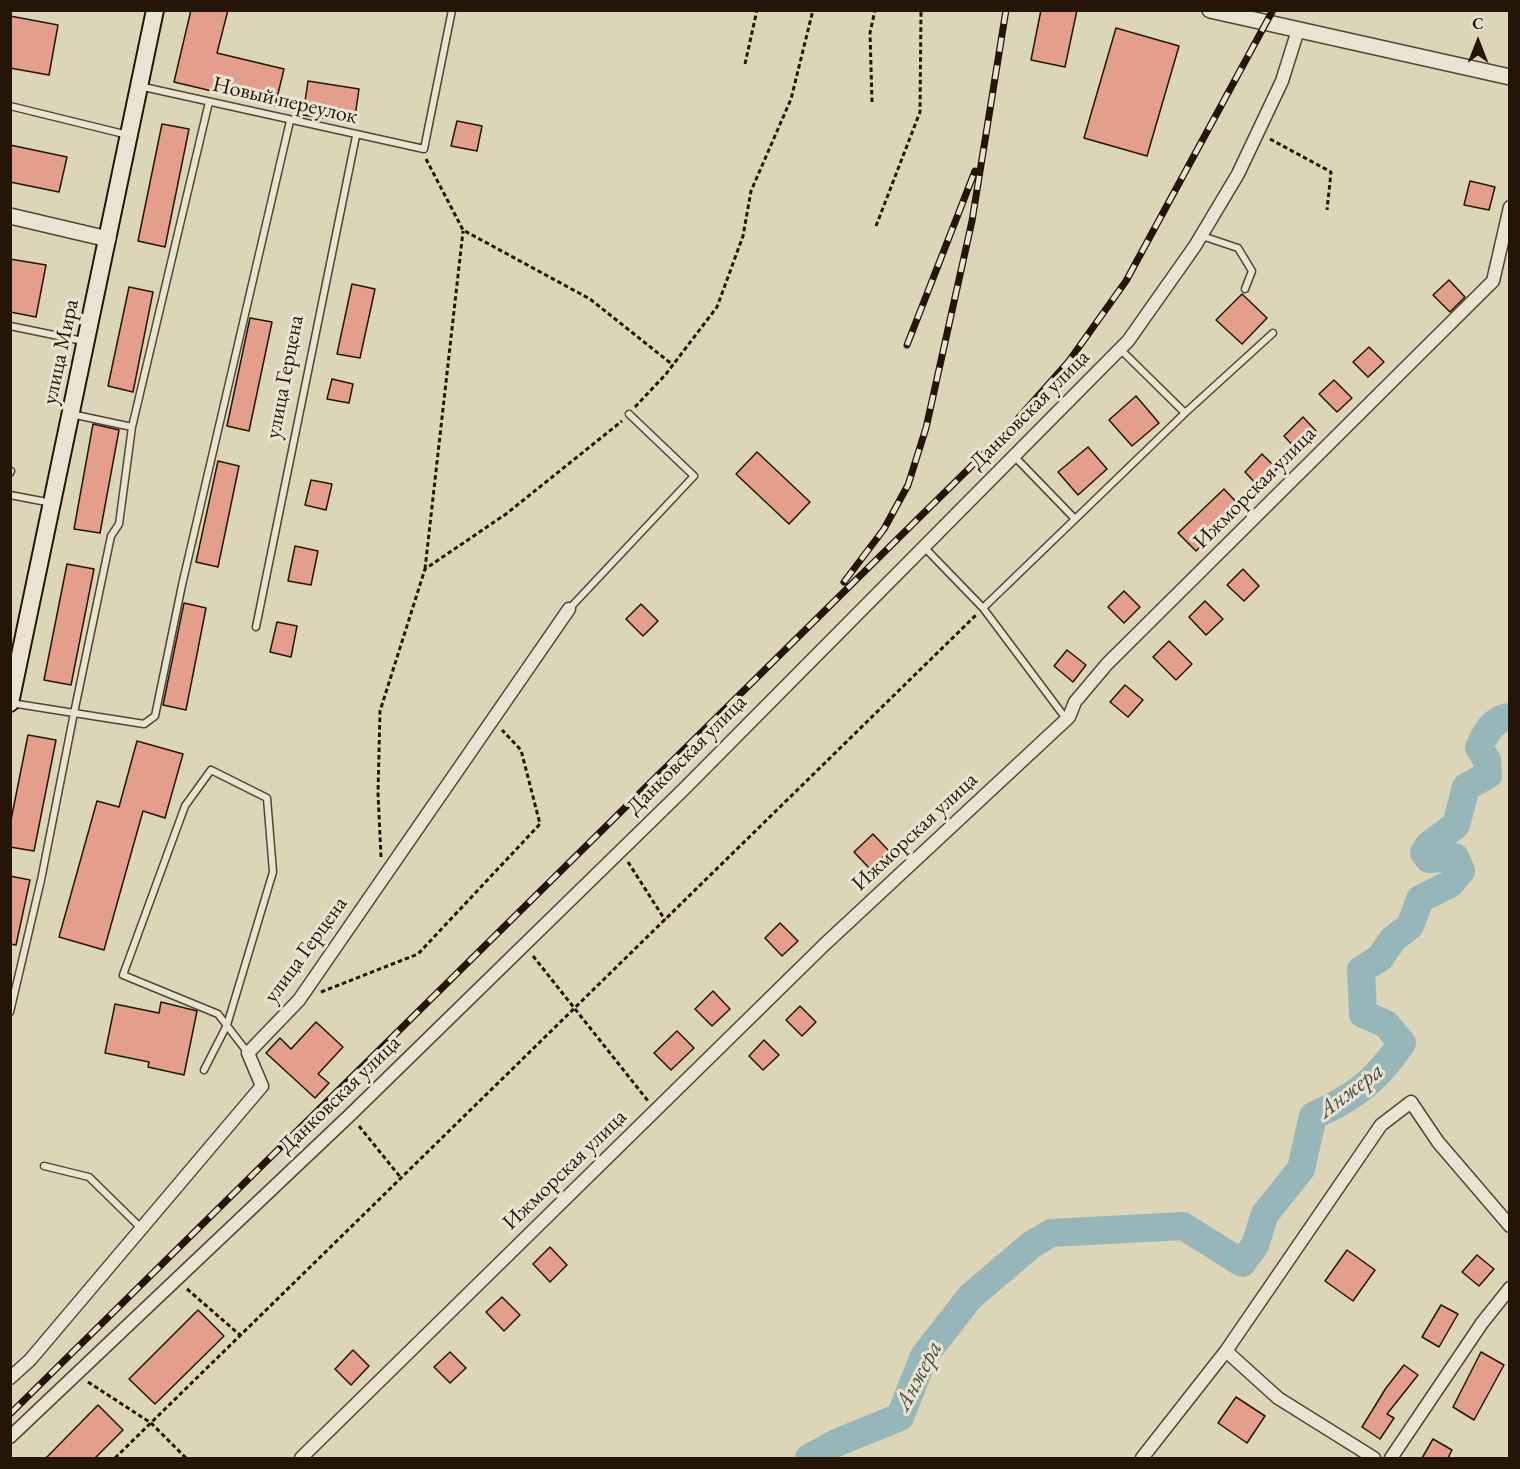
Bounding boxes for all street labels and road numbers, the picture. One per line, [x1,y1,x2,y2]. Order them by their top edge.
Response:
street label: Новый переулок [210,71,360,131]
street label: улица Мира [37,297,85,407]
street label: улица Герцена [260,313,310,441]
street label: Данковская улица [964,344,1096,476]
street label: Ижморская улица [1188,421,1322,555]
street label: Данковская улица [621,689,753,821]
street label: Ижморская улица [847,767,983,897]
street label: улица Герцена [258,892,354,1008]
street label: Данковская улица [274,1030,406,1160]
street label: Ижморская улица [497,1104,633,1236]

